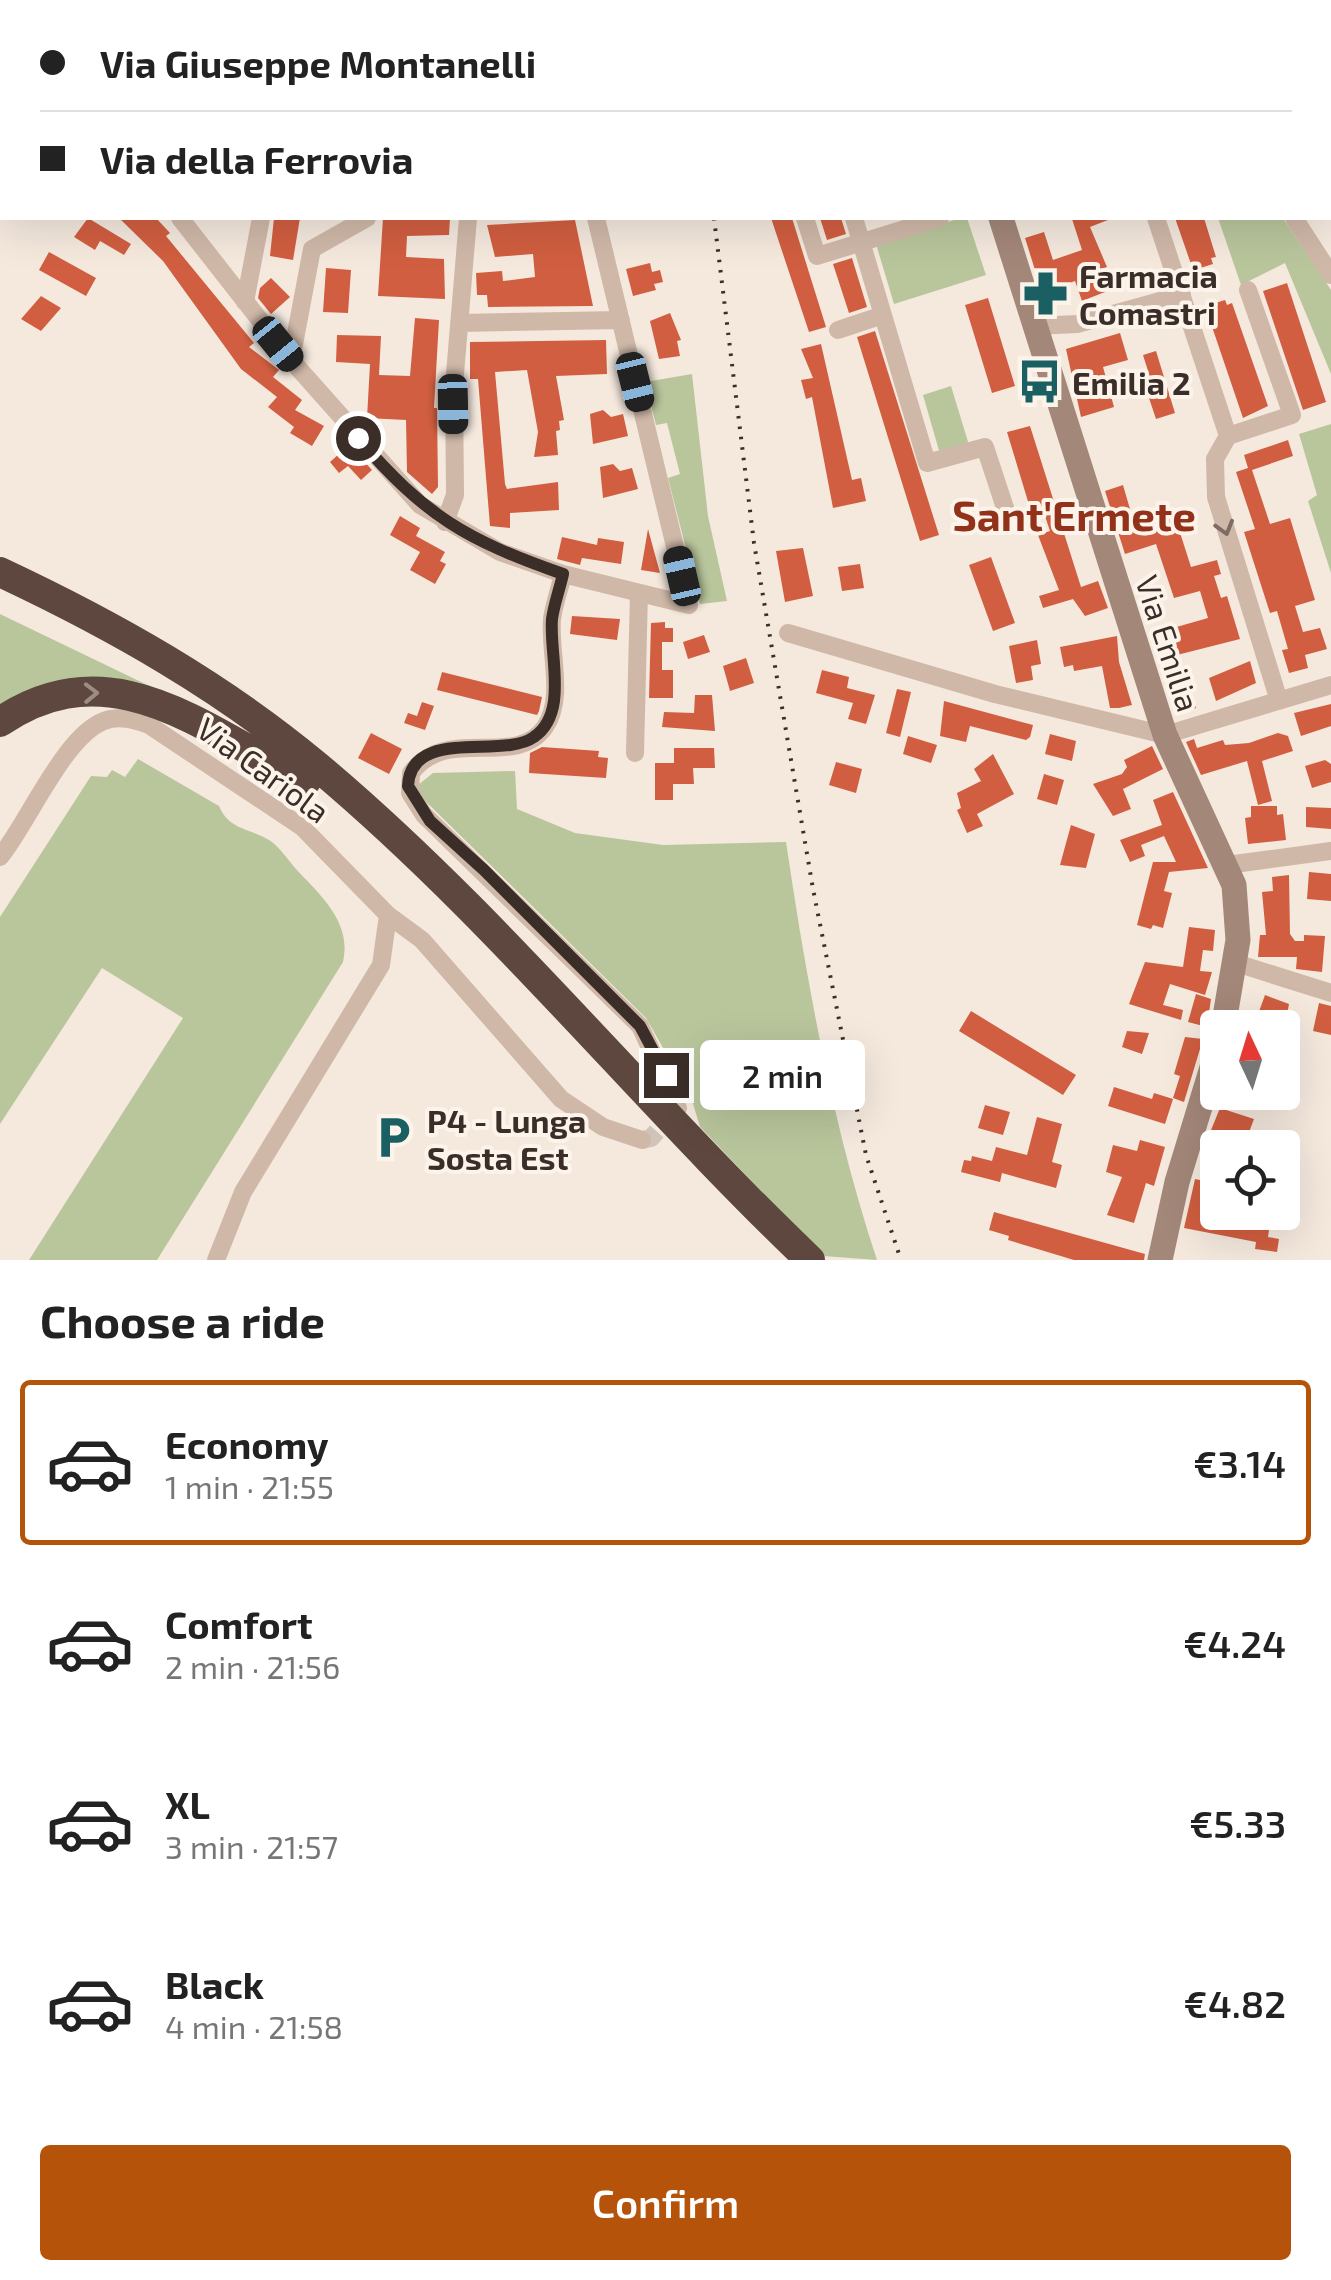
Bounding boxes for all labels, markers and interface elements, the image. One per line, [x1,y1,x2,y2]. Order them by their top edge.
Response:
text: Via Giuseppe Montanelli [100,40,536,86]
text: Via della Ferrovia [100,136,413,182]
place label: Farmacia Comastri [1079,256,1218,331]
pharmacy icon: Farmacia Comastri [1022,269,1070,317]
car [247,311,309,377]
car [613,349,657,415]
bus stop icon: Emilia 2 [1015,358,1063,406]
place label: Emilia 2 [1072,363,1191,401]
car [437,374,469,434]
route start [336,416,381,461]
district label: Sant'Ermete [952,489,1196,539]
one-way arrow [1213,519,1234,536]
car [661,543,703,609]
street label: Via Emilia [1129,570,1209,716]
one-way arrow [84,682,100,703]
street label: Via Cariola [191,708,337,830]
north arrow [1200,1010,1300,1110]
map controls [1200,1010,1300,1230]
callout: 2 min [701,1040,866,1110]
route end [644,1053,689,1098]
text: 2 min [742,1056,823,1094]
place label: P4 - Lunga Sosta Est [427,1101,586,1176]
parking icon: P4 - Lunga Sosta Est [370,1114,418,1162]
button: locate [1200,1130,1300,1230]
text: Choose a ride [40,1293,325,1347]
icon: car [45,1418,135,1508]
text: Economy [165,1421,329,1467]
text: €3.14 [1193,1440,1286,1486]
text: 1 min · 21:55 [165,1467,334,1505]
icon: car [45,1598,135,1688]
text: Comfort [165,1601,313,1647]
text: €4.24 [1183,1620,1286,1666]
text: 2 min · 21:56 [165,1647,340,1685]
icon: car [45,1778,135,1868]
text: XL [165,1781,210,1827]
text: €5.33 [1189,1800,1286,1846]
text: 3 min · 21:57 [165,1827,338,1865]
icon: car [45,1958,135,2048]
text: Black [165,1961,264,2007]
text: €4.82 [1184,1980,1286,2026]
text: 4 min · 21:58 [165,2007,343,2045]
button: Confirm [40,2145,1291,2260]

